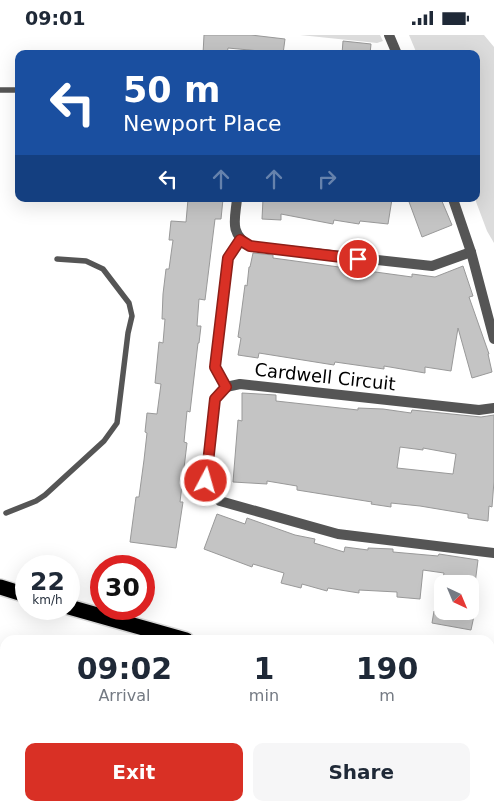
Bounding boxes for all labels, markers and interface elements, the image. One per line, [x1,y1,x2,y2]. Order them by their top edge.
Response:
text: 09:01 [25,7,85,29]
icon: left [40,70,105,135]
text: 50 m [123,70,220,110]
text: Newport Place [123,111,282,136]
icon: left [154,165,182,193]
icon: ahead [207,165,235,193]
icon: ahead [260,165,288,193]
icon: right [313,165,341,193]
pin [337,238,379,280]
icon: arrive [344,245,372,273]
street label: Cardwell Circuit [254,359,397,394]
position arrow [179,454,231,506]
speed limit sign: 30 [90,555,155,620]
text: 22 [30,567,65,596]
north arrow [434,575,479,620]
map controls [434,575,479,620]
text: km/h [32,593,63,607]
text: 09:02 [77,651,172,686]
text: 1 [253,651,274,686]
text: 190 [356,651,418,686]
text: Arrival [98,686,150,705]
text: min [249,686,279,705]
text: m [379,686,395,705]
button: Exit [25,743,243,801]
button: Share [253,743,470,801]

